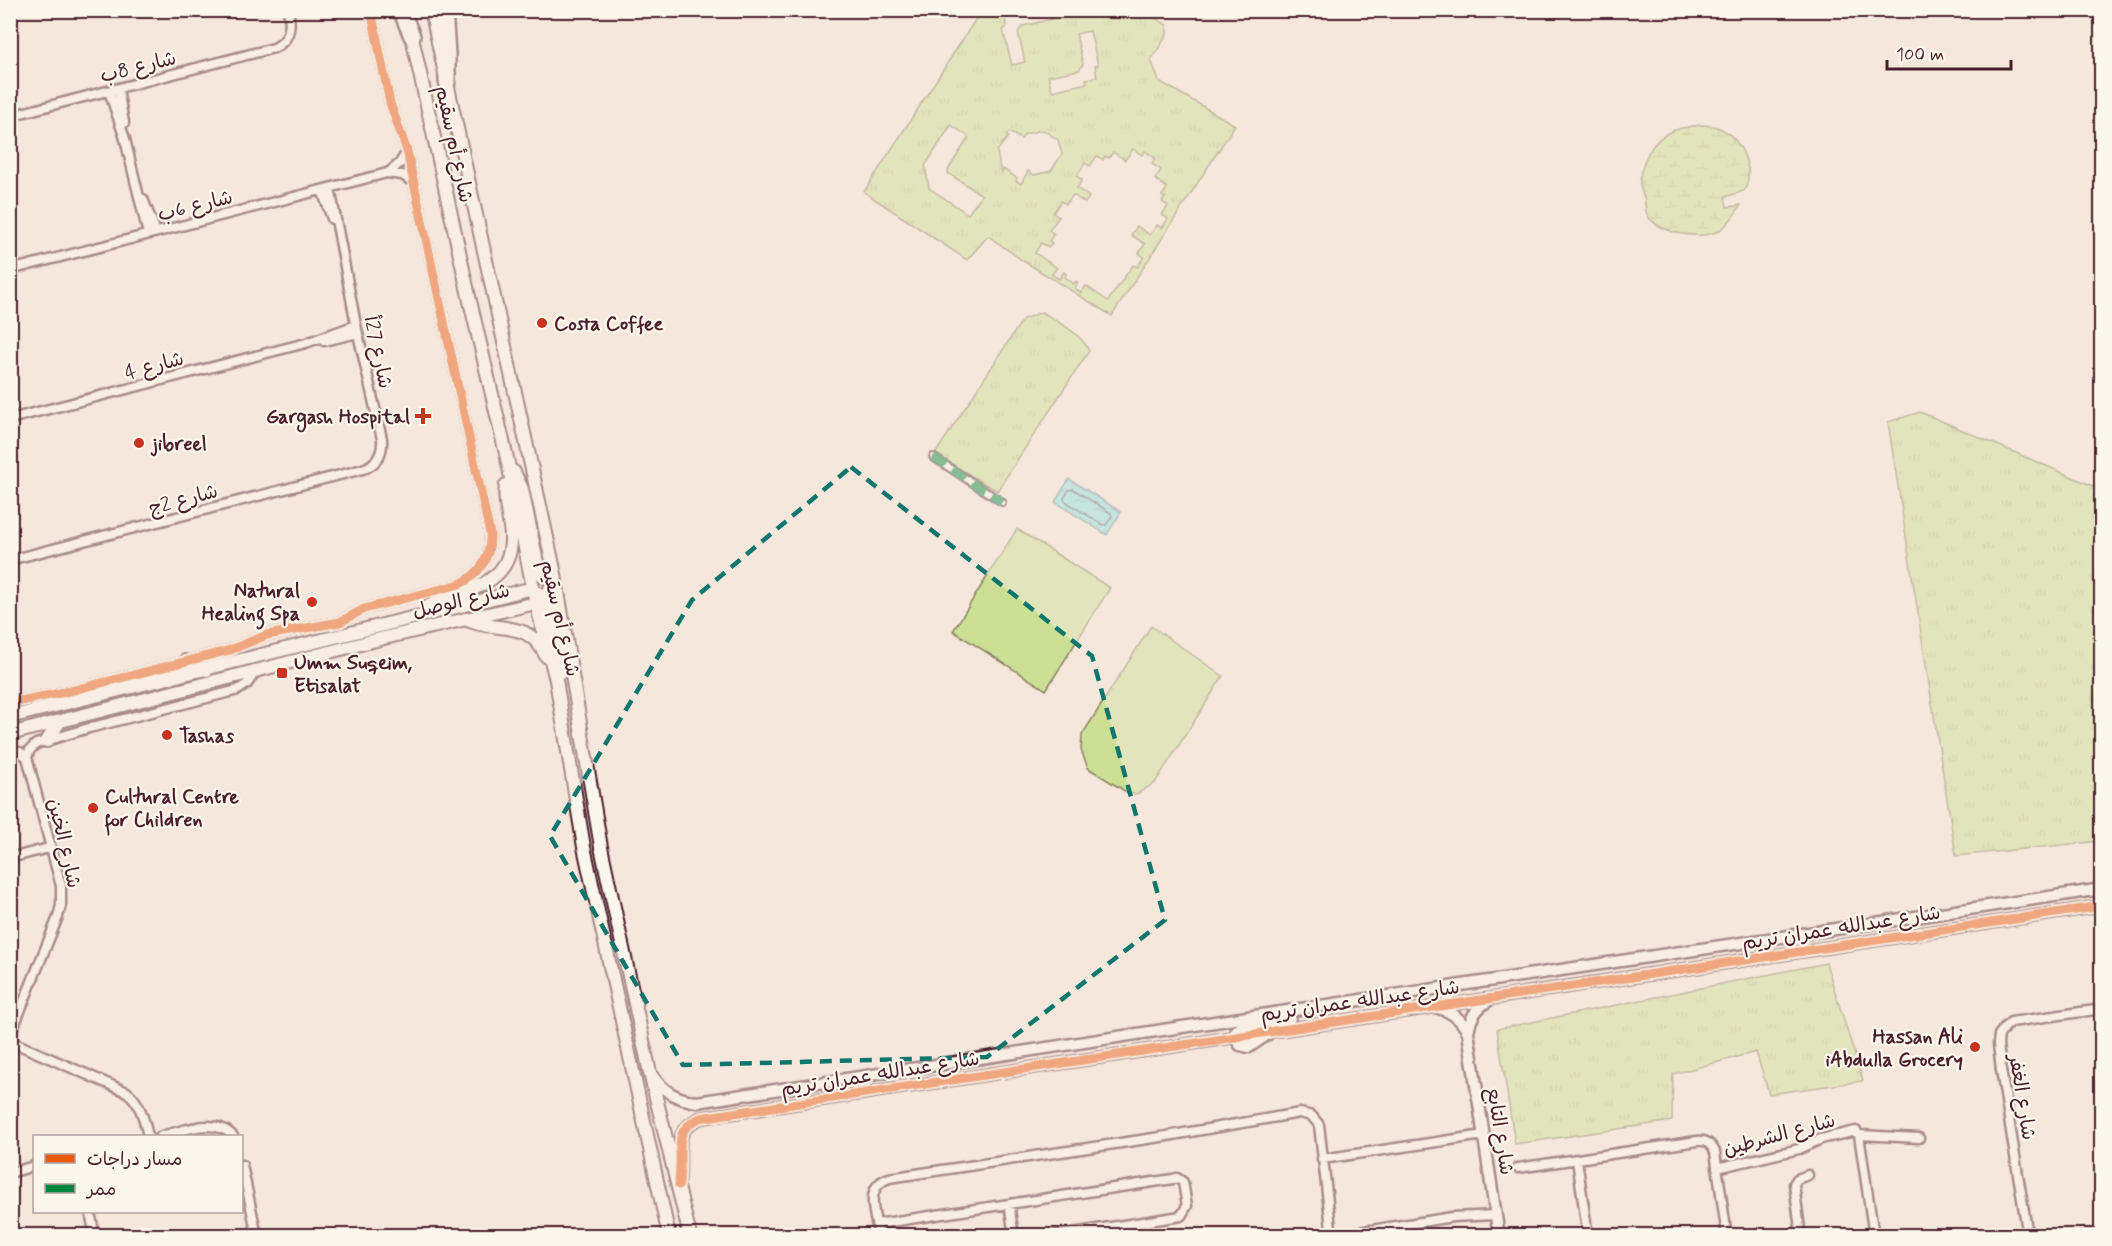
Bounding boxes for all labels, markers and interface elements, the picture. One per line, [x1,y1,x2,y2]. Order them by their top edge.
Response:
scale bar [1887,33,2012,71]
text: 100 m [1896,43,1944,67]
street label: شارع 8ب [97,45,179,90]
street label: شارع أم سقيم [428,83,479,205]
street label: شارع 6ب [155,184,236,229]
place label: Costa Coffee [554,311,664,338]
street label: شارع 27أ [357,314,398,391]
marker: Costa Coffee [535,316,549,330]
street label: شارع 4 [122,346,187,387]
place label: Gargash Hospital [266,404,410,433]
marker: Gargash Hospital [414,407,432,425]
place label: jibreel [150,431,207,458]
marker: jibreel [132,436,146,450]
street label: شارع 2ج [146,478,221,523]
street label: شارع أم سقيم [533,557,586,679]
street label: شارع الوصل [410,577,513,626]
place label: Natural Healing Spa [202,578,300,630]
marker: Natural Healing Spa [305,595,319,609]
place label: Umm Suqeim, Etisalat [294,650,413,700]
marker: Umm Suqeim, Etisalat [275,666,289,680]
place label: Tashas [179,723,234,750]
marker: Tashas [160,728,174,742]
place label: Cultural Centre for Children [104,784,239,836]
street label: شارع الخين [40,796,87,891]
marker: Cultural Centre for Children [86,801,100,815]
street label: شارع عبدالله عمران تريم [1740,899,1942,958]
street label: شارع عبدالله عمران تريم [1259,974,1461,1029]
place label: Hassan Ali iAbdulla Grocery [1826,1024,1963,1074]
marker: Hassan Ali iAbdulla Grocery [1968,1040,1982,1054]
street label: شارع عبدالله عمران تريم [779,1045,981,1104]
street label: شارع الغفر [2001,1050,2042,1142]
street label: شارع التابع [1479,1086,1520,1177]
street label: شارع الشرطين [1720,1108,1838,1163]
legend [33,1135,243,1213]
text: مسار دراجات [87,1148,182,1172]
text: ممر [85,1178,116,1202]

